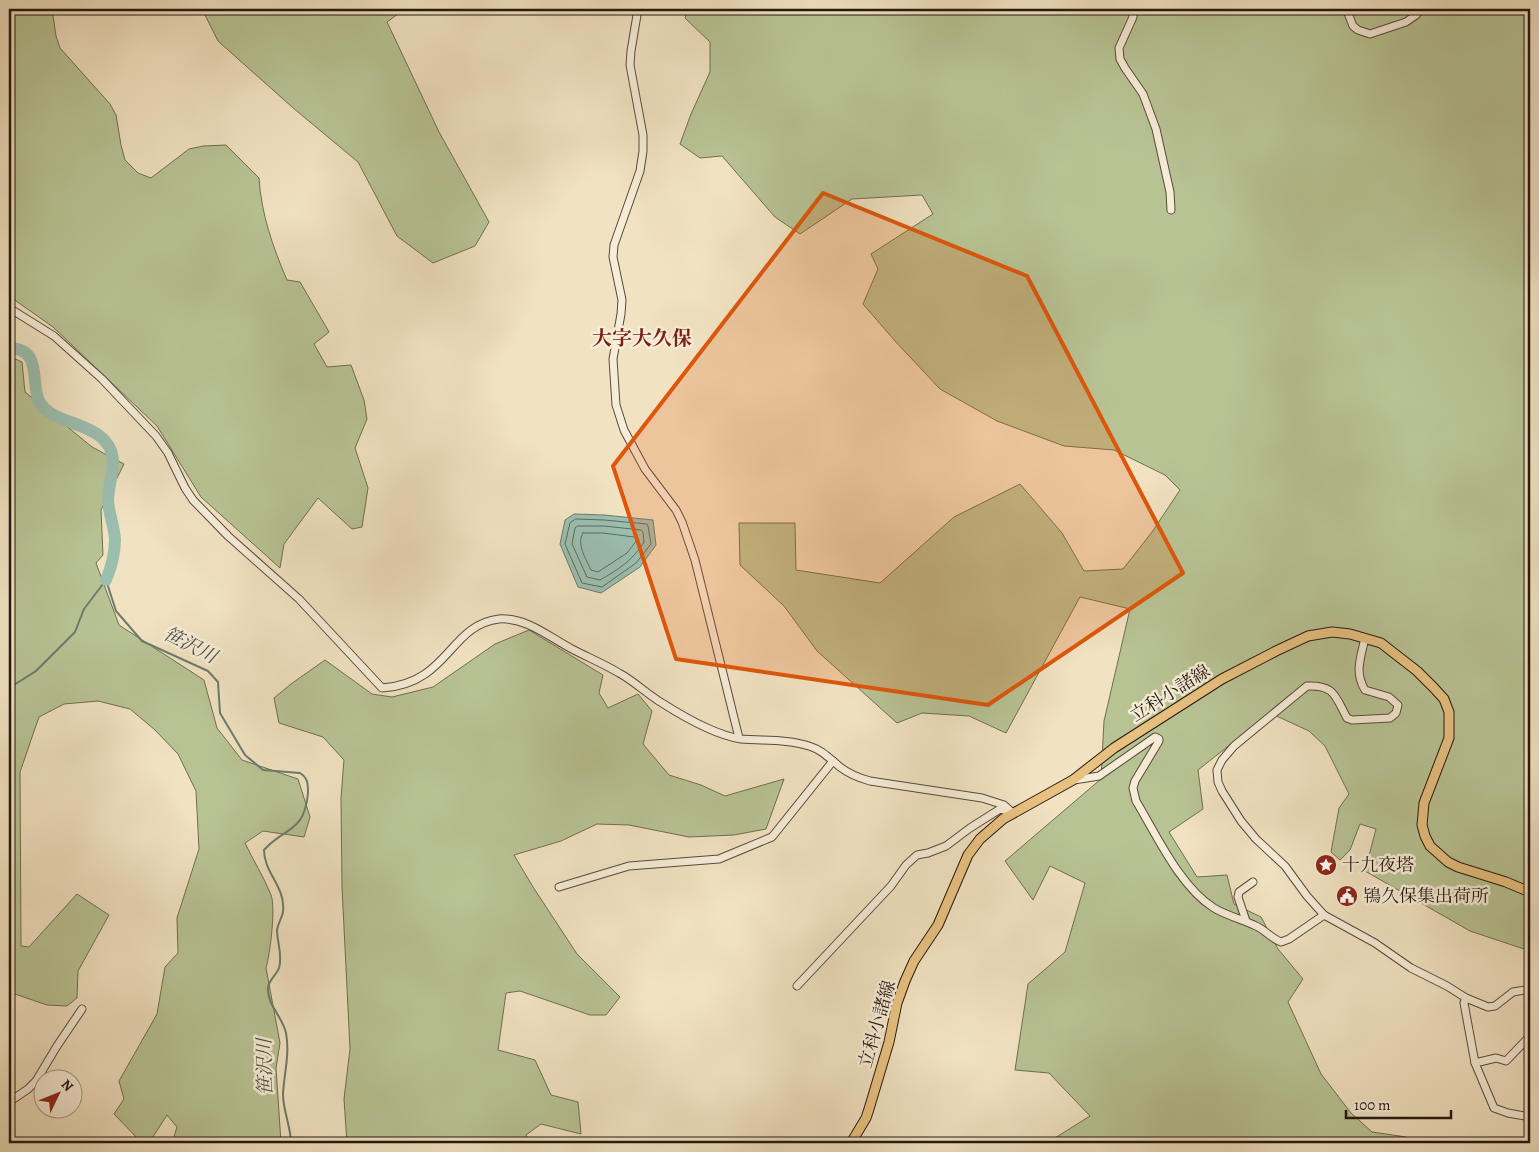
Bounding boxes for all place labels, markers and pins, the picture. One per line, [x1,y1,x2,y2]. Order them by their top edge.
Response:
place icon: 十九夜塔 [1314,853,1338,877]
place label: 十九夜塔 [1342,853,1414,877]
public building icon: 鴇久保集出荷所 [1335,884,1359,908]
place label: 鴇久保集出荷所 [1363,884,1489,908]

